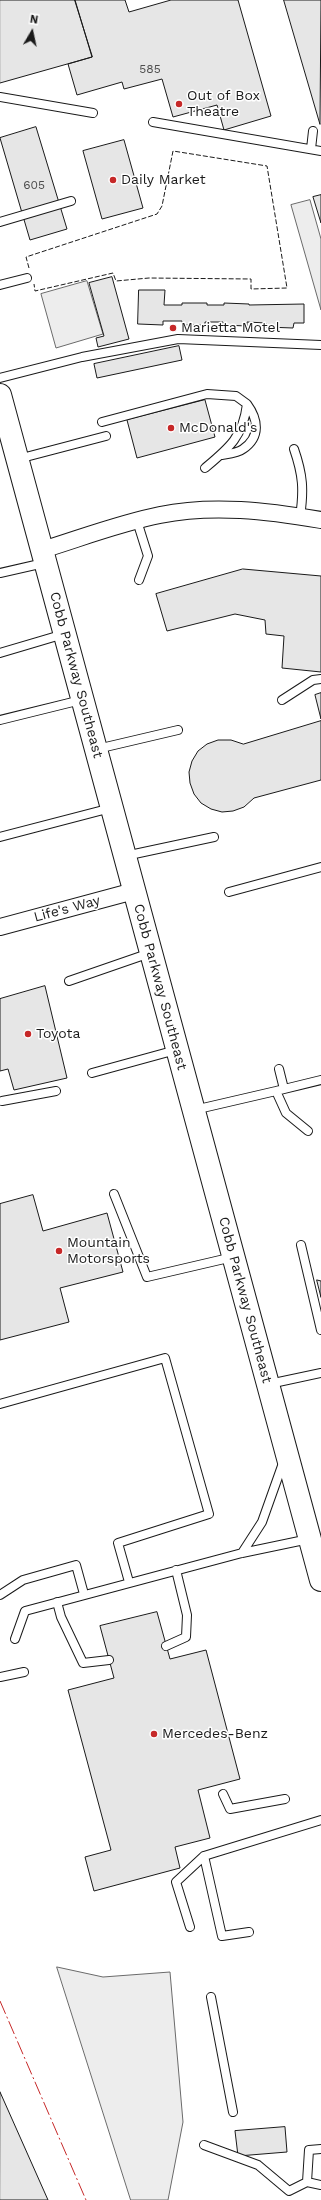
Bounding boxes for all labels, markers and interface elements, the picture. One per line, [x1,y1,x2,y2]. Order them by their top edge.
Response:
north arrow [12,12,52,52]
text: N [29,13,39,27]
house number: 585 [139,62,161,76]
place label: Out of Box Theatre [187,88,260,120]
marker: Out of Box Theatre [174,99,184,109]
place label: Daily Market [121,172,206,188]
marker: Daily Market [108,175,118,185]
house number: 605 [23,178,45,192]
place label: Marietta Motel [181,320,280,336]
marker: Marietta Motel [168,323,178,333]
place label: McDonald's [179,420,257,436]
marker: McDonald's [166,423,176,433]
street label: Cobb Parkway Southeast [46,590,106,760]
street label: Life's Way [32,892,102,926]
street label: Cobb Parkway Southeast [130,902,190,1072]
place label: Toyota [36,1026,80,1042]
marker: Toyota [23,1029,33,1039]
street label: Cobb Parkway Southeast [215,1215,275,1385]
place label: Mountain Motorsports [67,1235,150,1268]
marker: Mountain Motorsports [54,1246,64,1256]
place label: Mercedes-Benz [162,1726,268,1742]
marker: Mercedes-Benz [149,1729,159,1739]

